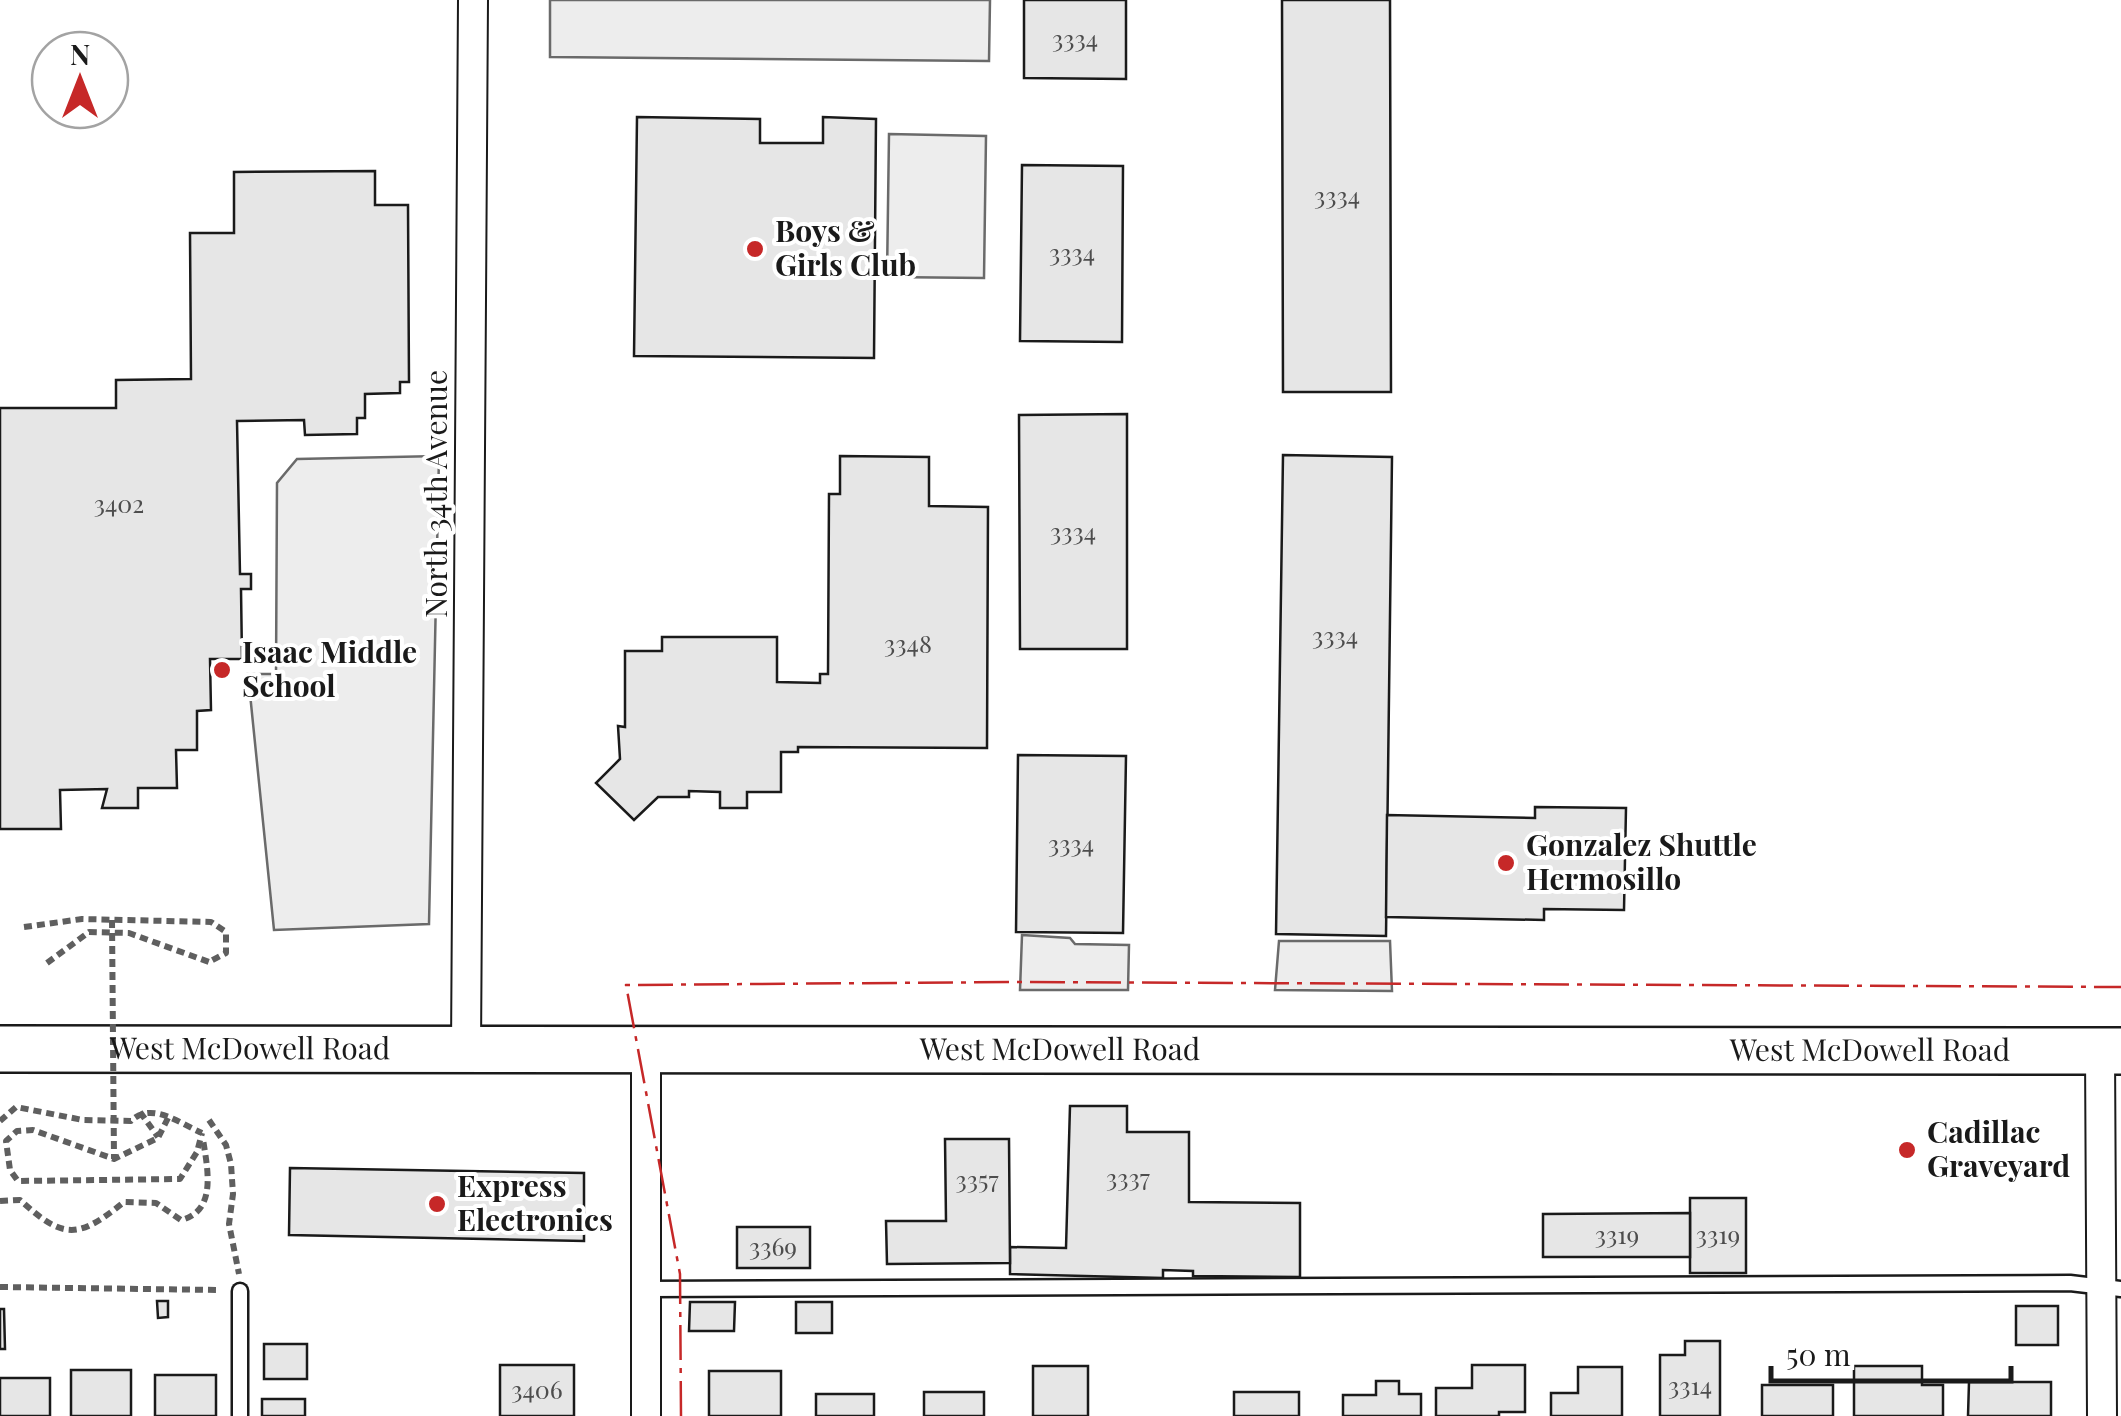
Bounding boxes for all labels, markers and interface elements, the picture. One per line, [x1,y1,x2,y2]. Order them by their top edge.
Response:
house number: 3334 [1052,21,1098,54]
north arrow [30,30,130,130]
text: N [70,35,90,72]
house number: 3334 [1314,178,1360,211]
place label: Boys & Girls Club [775,210,916,284]
house number: 3334 [1049,235,1095,268]
marker: Boys & Girls Club [744,238,766,260]
street label: North 34th Avenue [415,370,455,618]
house number: 3402 [94,486,144,519]
house number: 3334 [1050,514,1096,547]
house number: 3334 [1312,618,1358,651]
house number: 3348 [884,626,932,659]
place label: Isaac Middle School [242,631,417,705]
marker: Isaac Middle School [211,659,233,681]
place label: Gonzalez Shuttle Hermosillo [1526,824,1757,898]
house number: 3334 [1048,826,1094,859]
marker: Gonzalez Shuttle Hermosillo [1495,852,1517,874]
street label: West McDowell Road [109,1027,390,1067]
street label: West McDowell Road [919,1028,1200,1068]
street label: West McDowell Road [1729,1029,2010,1069]
place label: Cadillac Graveyard [1927,1111,2070,1185]
marker: Cadillac Graveyard [1896,1139,1918,1161]
house number: 3337 [1106,1160,1150,1193]
house number: 3357 [955,1162,999,1195]
place label: Express Electronics [457,1165,613,1239]
marker: Express Electronics [426,1193,448,1215]
house number: 3319 [1595,1217,1639,1250]
house number: 3319 [1696,1217,1740,1250]
house number: 3369 [749,1229,797,1262]
scale bar [1771,1321,2011,1383]
text: 50 m [1786,1334,1851,1374]
house number: 3314 [1668,1368,1712,1401]
house number: 3406 [511,1372,563,1405]

